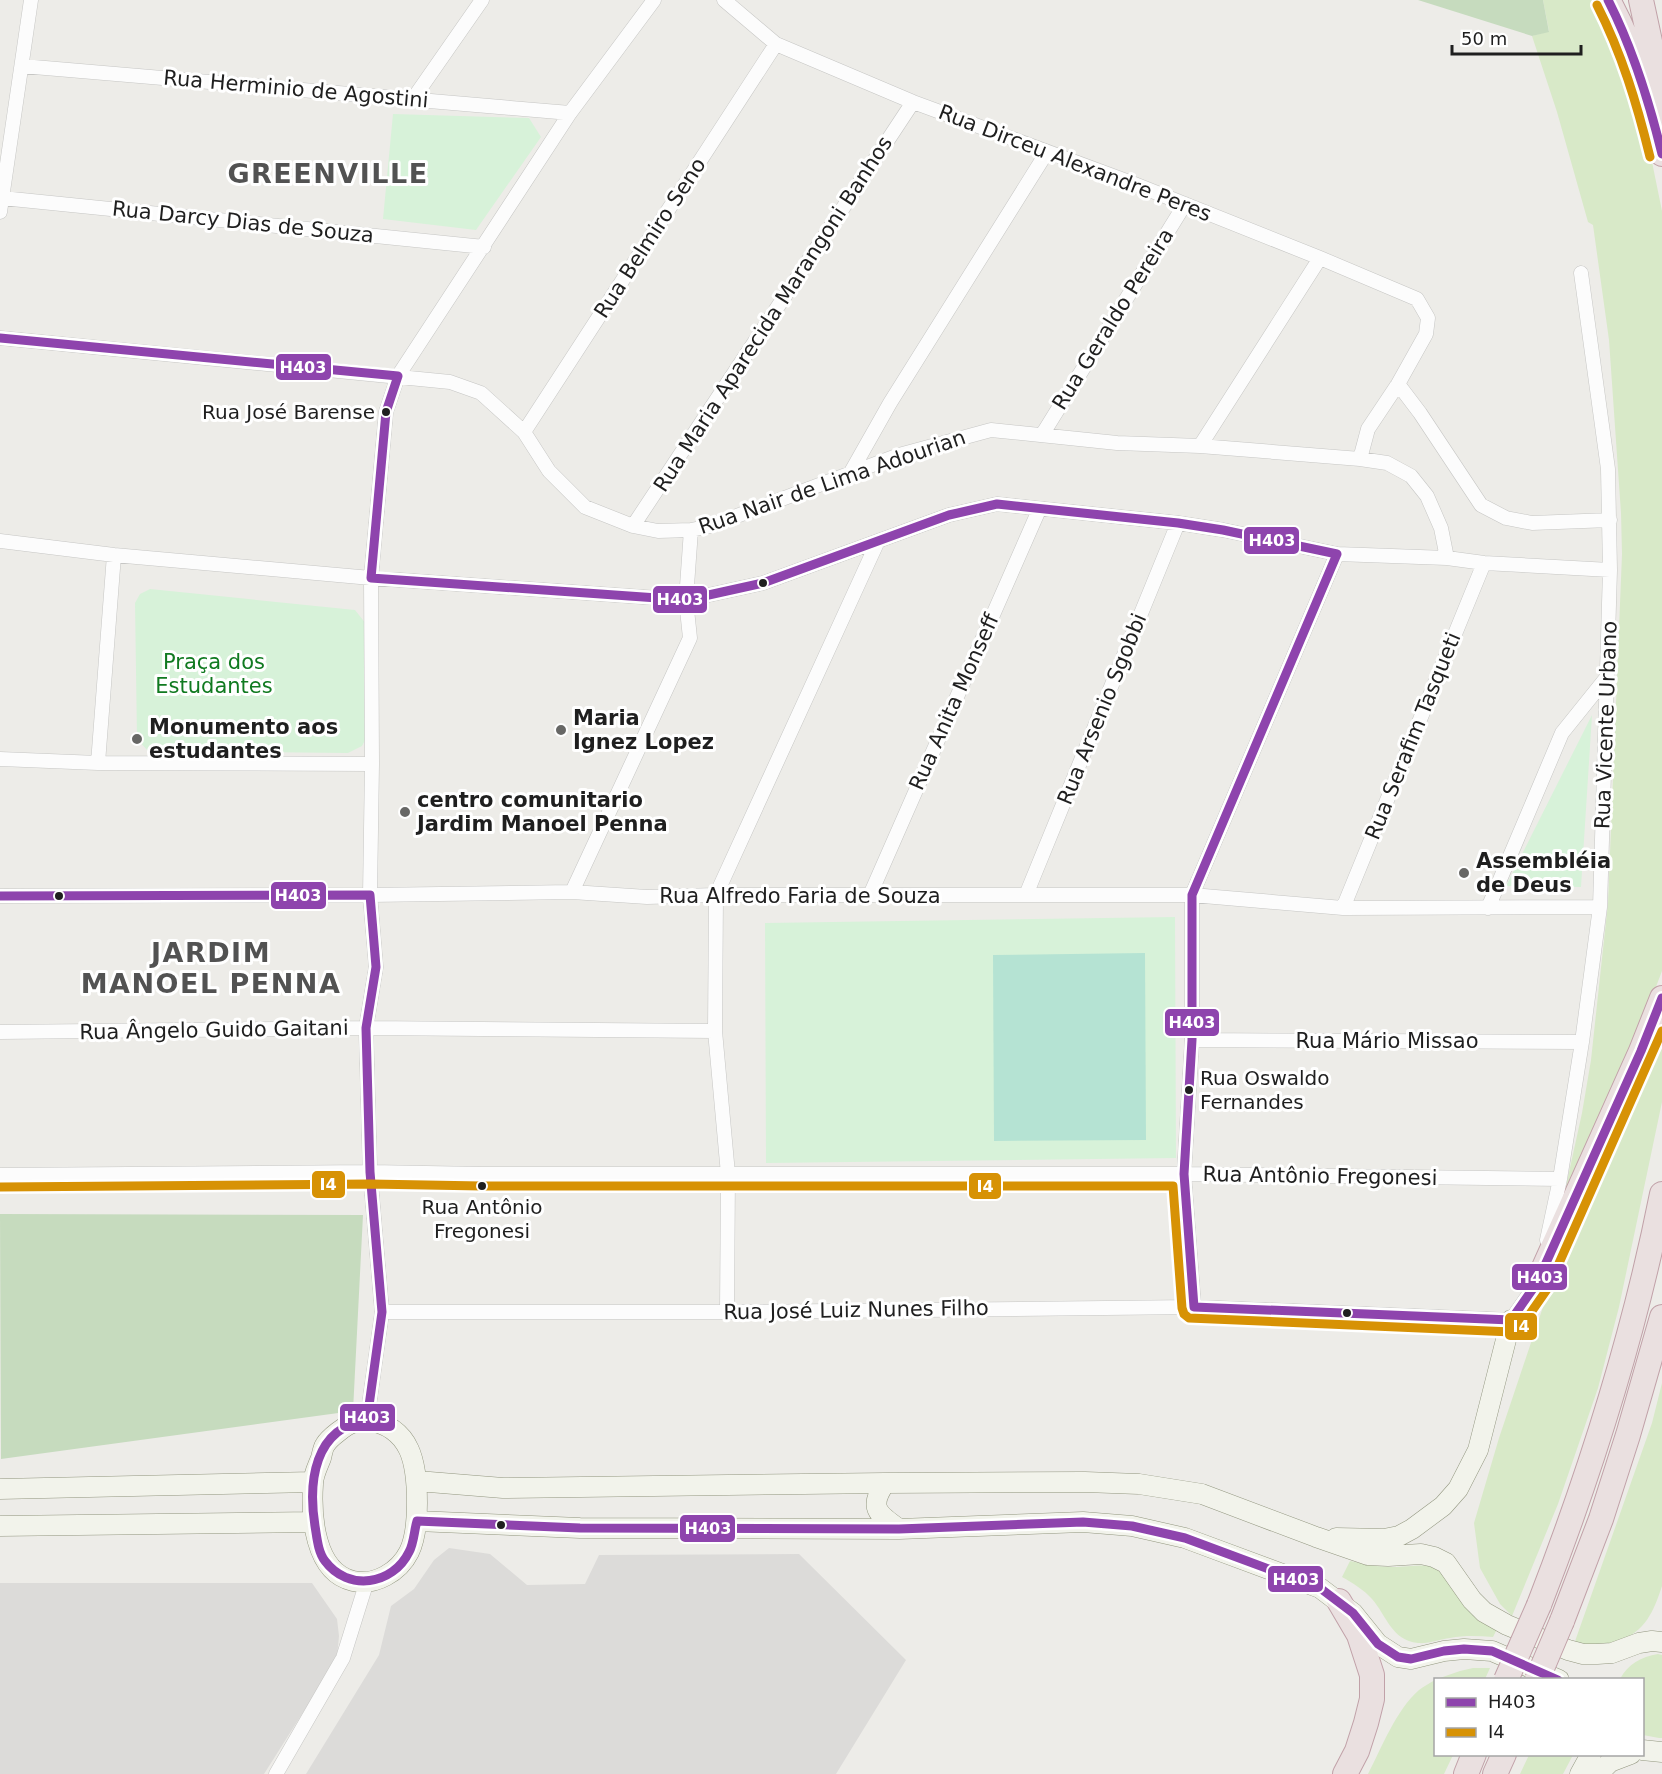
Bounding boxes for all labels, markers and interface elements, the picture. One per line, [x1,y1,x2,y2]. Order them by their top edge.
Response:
scale bar [1452,18,1581,56]
text: 50 m [1461,28,1507,49]
street label: Rua Herminio de Agostini [162,65,430,113]
street label: Rua Dirceu Alexandre Peres [935,100,1215,226]
street label: Rua Maria Aparecida Marangoni Banhos [649,132,897,496]
street label: Rua Belmiro Seno [589,153,711,323]
district label: GREENVILLE [227,158,429,189]
street label: Rua Darcy Dias de Souza [111,196,375,248]
street label: Rua Geraldo Pereira [1047,224,1179,414]
line badge: H403 [275,353,332,381]
text: H403 [280,358,326,377]
place label: Rua José Barense [202,400,375,424]
marker: Rua José Barense [380,406,392,418]
street label: Rua Nair de Lima Adourian [695,425,969,539]
line badge: H403 [1243,526,1300,555]
text: H403 [1249,531,1295,550]
unlabelled marker [757,577,769,589]
line badge: H403 [652,585,708,614]
text: H403 [657,590,703,609]
street label: Rua Anita Monseff [904,610,1004,794]
street label: Rua Arsenio Sgobbi [1053,610,1151,808]
street label: Rua Vicente Urbano [1590,621,1622,829]
street label: Rua Serafim Tasqueti [1360,629,1466,843]
park label: Praça dos Estudantes [155,650,273,698]
place label: Maria Ignez Lopez [573,706,714,754]
place label: Monumento aos estudantes [149,715,338,763]
marker: Maria Ignez Lopez [554,723,568,737]
marker: Monumento aos estudantes [130,732,144,746]
place label: centro comunitario Jardim Manoel Penna [415,788,668,836]
marker: centro comunitario Jardim Manoel Penna [398,805,412,819]
place label: Assembléia de Deus [1476,849,1611,897]
marker: Assembléia de Deus [1457,866,1471,880]
line badge: H403 [270,881,327,910]
street label: Rua Alfredo Faria de Souza [659,884,941,908]
text: H403 [275,886,321,905]
unlabelled marker [53,890,65,902]
district label: JARDIM MANOEL PENNA [81,937,341,999]
line badge: H403 [1164,1008,1220,1037]
text: H403 [1169,1013,1215,1032]
street label: Rua Ângelo Guido Gaitani [79,1015,349,1044]
street label: Rua Mário Missao [1295,1029,1479,1053]
place label: Rua Oswaldo Fernandes [1200,1066,1330,1114]
marker: Rua Oswaldo Fernandes [1183,1084,1195,1096]
street label: Rua Antônio Fregonesi [1202,1162,1438,1190]
line badge: I4 [311,1170,346,1199]
line badge: I4 [968,1172,1002,1200]
text: I4 [319,1175,337,1194]
text: I4 [976,1177,994,1196]
marker: Rua Antônio Fregonesi [476,1180,488,1192]
place label: Rua Antônio Fregonesi [421,1195,543,1243]
line badge: H403 [1511,1263,1568,1291]
text: H403 [1517,1268,1563,1287]
street label: Rua José Luiz Nunes Filho [723,1296,989,1324]
unlabelled marker [1341,1307,1353,1319]
line badge: I4 [1504,1312,1538,1341]
text: I4 [1512,1317,1530,1336]
line badge: H403 [339,1403,396,1432]
text: H403 [344,1408,390,1427]
line badge: H403 [679,1514,736,1543]
unlabelled marker [495,1519,507,1531]
text: H403 [685,1519,731,1538]
line badge: H403 [1267,1565,1324,1593]
text: H403 [1273,1570,1319,1589]
legend [1434,1678,1644,1756]
text: H403 [1488,1691,1536,1712]
text: I4 [1488,1721,1505,1742]

